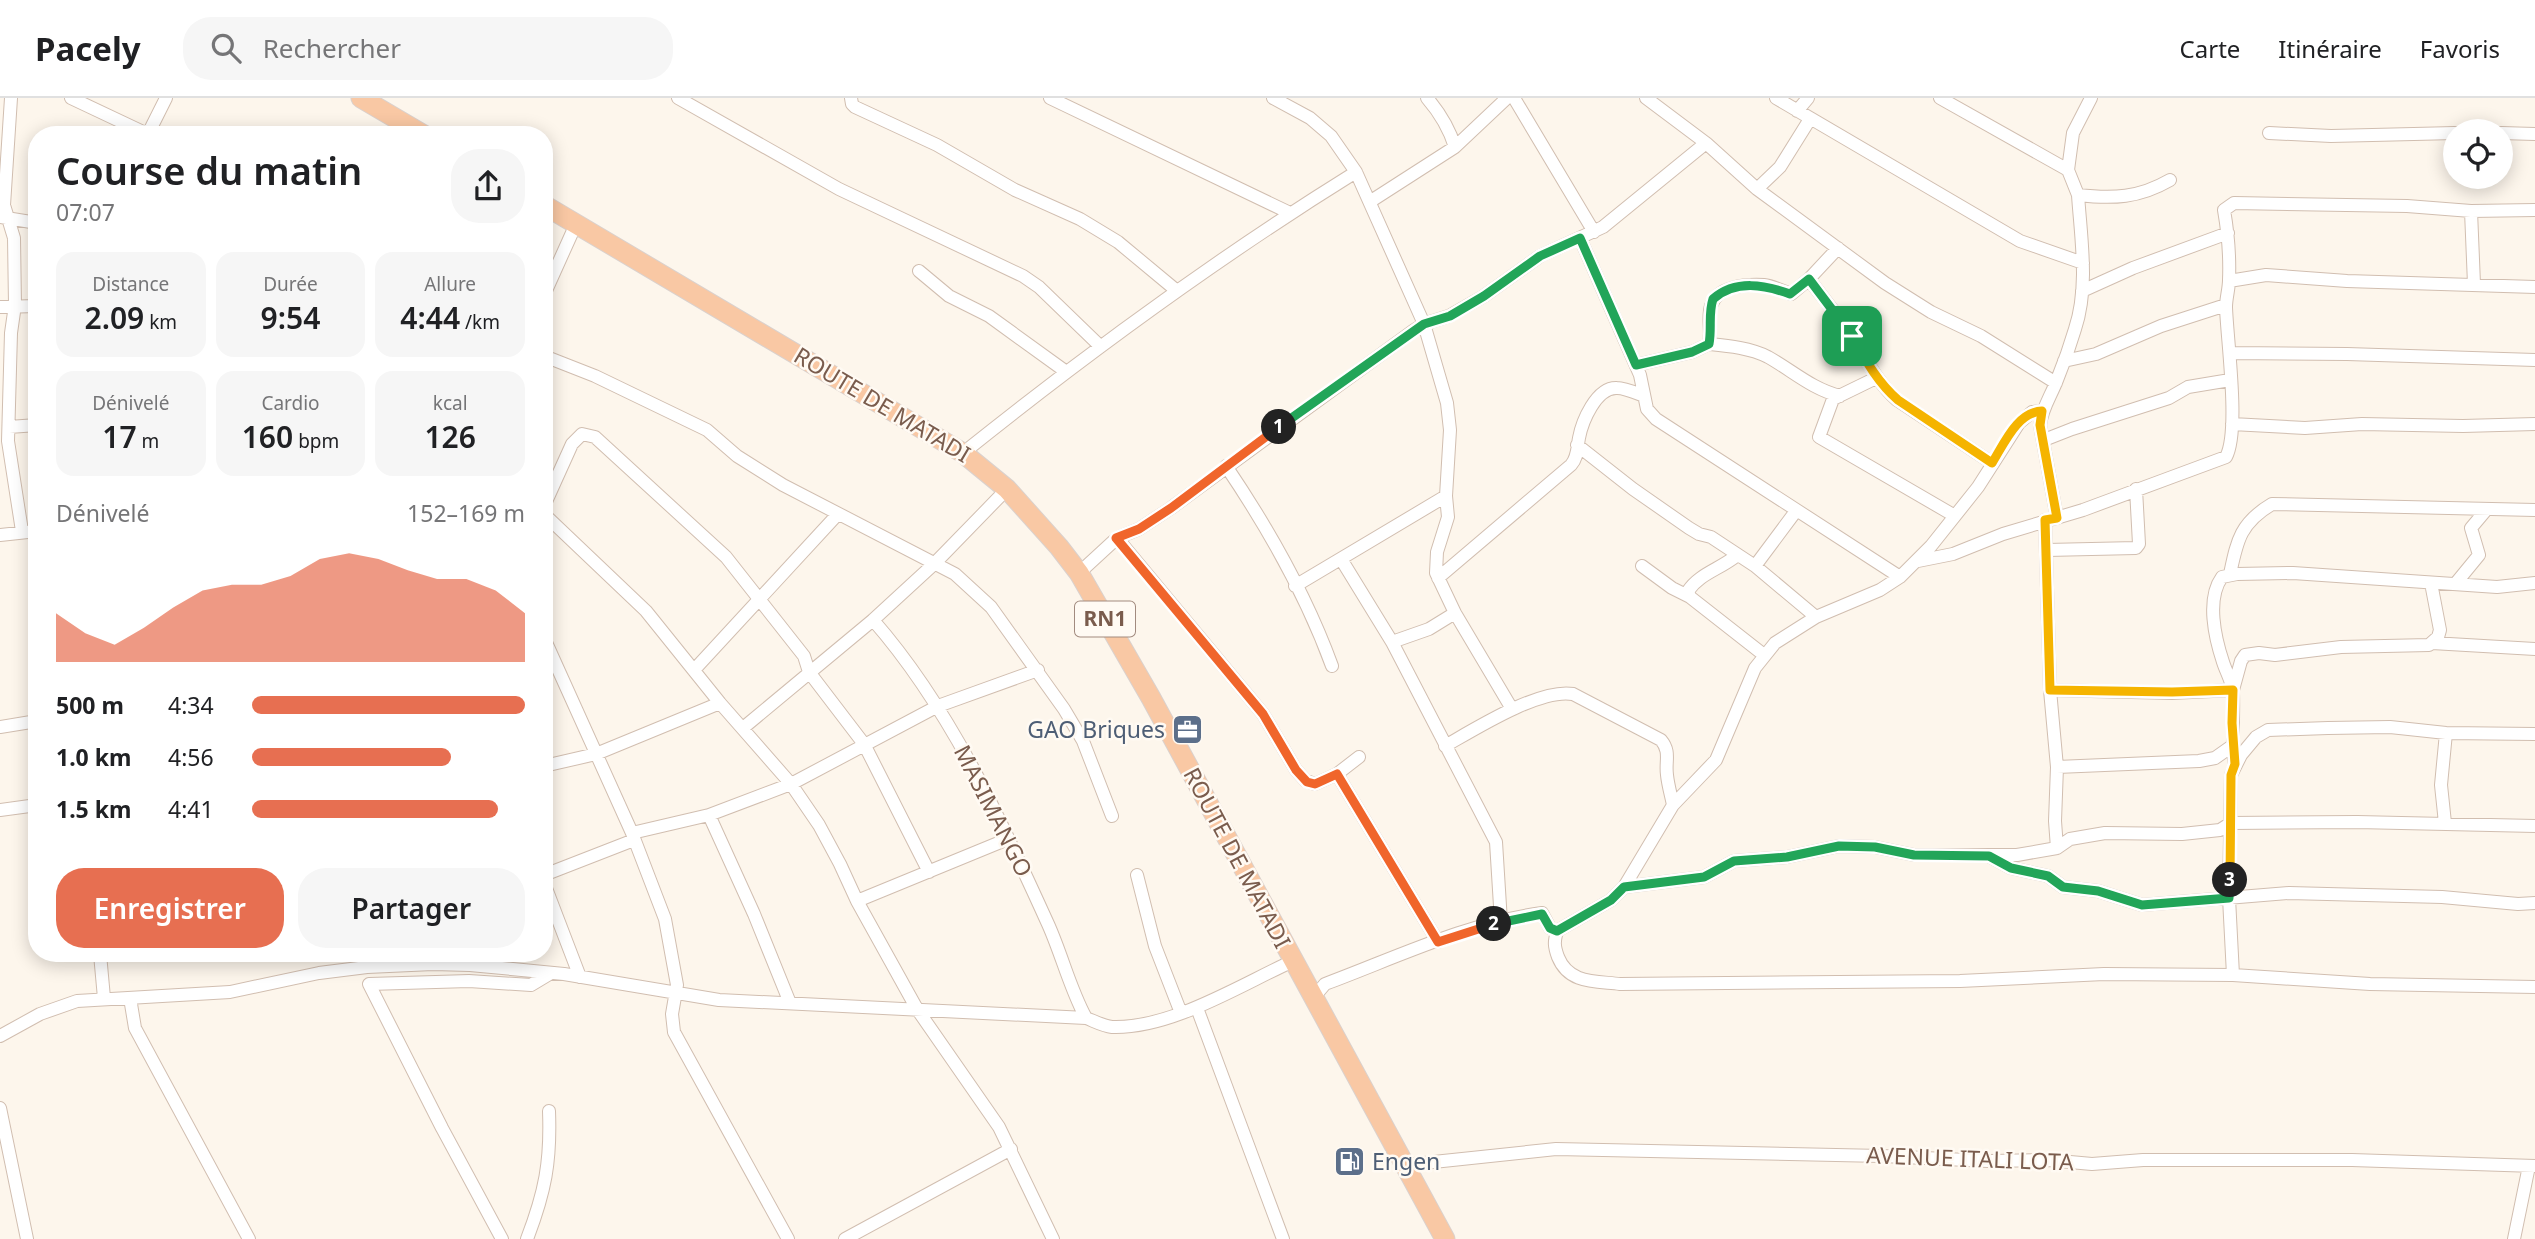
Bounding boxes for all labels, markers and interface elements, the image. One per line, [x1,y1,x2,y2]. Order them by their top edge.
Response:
search box [183,17,673,80]
text: Pacely [35,26,141,71]
icon: search [207,29,245,67]
text: Rechercher [263,30,401,66]
text: Carte [2180,32,2240,65]
text: Itinéraire [2278,32,2382,65]
text: Favoris [2420,32,2500,65]
map controls [2443,119,2513,189]
button: locate [2443,119,2513,189]
text: Course du matin [56,144,362,196]
button: share [451,149,525,223]
text: 07:07 [56,196,115,228]
text: Distance [92,271,169,297]
text: Durée [263,271,318,297]
text: Allure [424,271,476,297]
text: 2.09 [85,297,144,338]
text: 9:54 [261,297,320,338]
text: 4:44 [400,297,460,338]
pin [1822,306,1882,366]
text: km [144,309,177,335]
text: /km [460,309,500,335]
icon: arrive [1833,317,1871,355]
street label: ROUTE DE MATADI [788,339,977,470]
text: Dénivelé [92,390,169,416]
text: Cardio [261,390,320,416]
text: kcal [433,390,468,416]
pin: 1 [1262,410,1296,444]
text: 1 [1273,413,1284,439]
text: 17 [102,416,137,457]
text: 160 [242,416,293,457]
text: 126 [424,416,476,457]
text: m [137,428,159,454]
text: bpm [293,428,339,454]
text: Dénivelé [56,497,149,529]
text: 152–169 m [407,497,525,529]
road number: RN1 [1075,602,1135,636]
text: 500 m [56,689,124,721]
text: 4:34 [168,689,214,721]
place label: GAO Briques [1027,713,1165,745]
office icon: GAO Briques [1171,713,1205,747]
street label: MASIMANGO [947,739,1041,882]
text: 1.0 km [56,741,131,773]
text: 4:56 [168,741,214,773]
street label: ROUTE DE MATADI [1177,761,1299,954]
text: 1.5 km [56,793,131,825]
text: 4:41 [168,793,214,825]
pin: 3 [2212,862,2248,898]
text: 3 [2224,866,2235,892]
button: Enregistrer [56,868,284,948]
button: Partager [298,868,525,948]
pin: 2 [1476,906,1512,942]
text: 2 [1488,910,1499,936]
street label: AVENUE ITALI LOTA [1866,1138,2075,1178]
fuel station icon: Engen [1332,1145,1366,1179]
place label: Engen [1372,1145,1440,1177]

